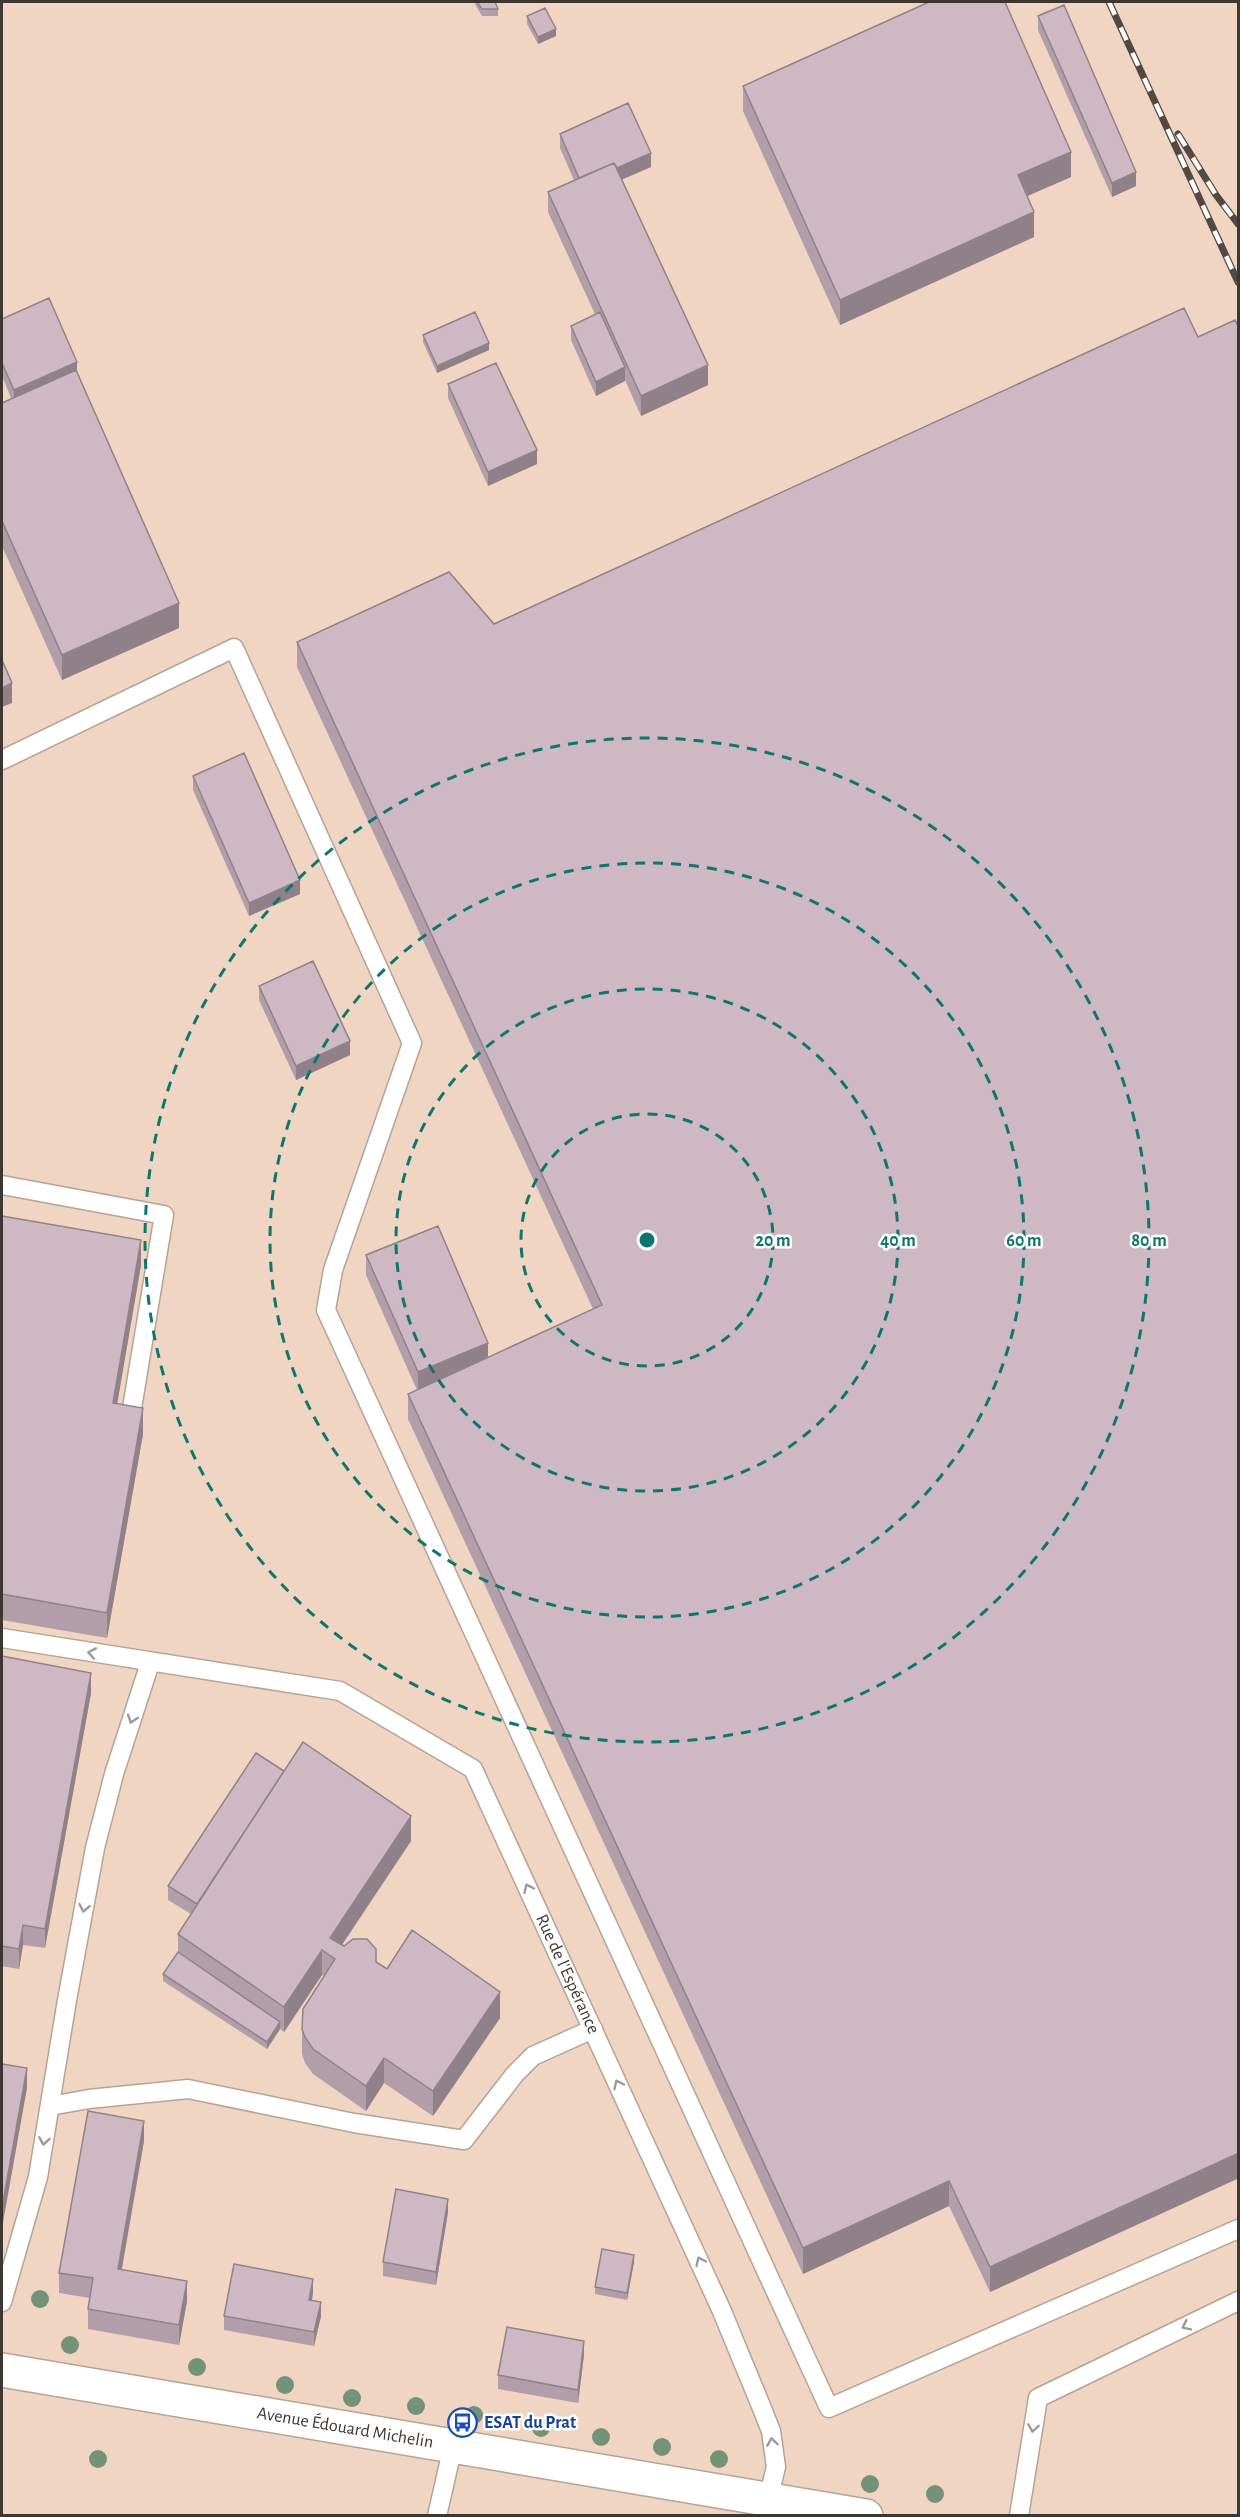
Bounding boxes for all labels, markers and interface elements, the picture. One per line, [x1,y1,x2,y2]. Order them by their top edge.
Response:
centre of rings [637,1230,657,1250]
text: 20 m [755,1232,791,1250]
text: 40 m [880,1232,916,1250]
text: 60 m [1006,1232,1042,1250]
text: 80 m [1131,1232,1167,1250]
one-way arrow [88,1647,98,1660]
one-way arrow [127,1713,139,1724]
one-way arrow [523,1884,535,1895]
one-way arrow [78,1902,91,1912]
street label: Rue de l'Espérance [532,1912,602,2037]
one-way arrow [614,2080,626,2091]
one-way arrow [38,2136,51,2146]
one-way arrow [695,2257,707,2268]
one-way arrow [1181,2319,1192,2331]
street label: Avenue Édouard Michelin [256,2404,435,2452]
bus stop icon: ESAT du Prat [447,2407,479,2439]
place label: ESAT du Prat [484,2414,576,2432]
one-way arrow [1027,2423,1039,2432]
one-way arrow [767,2437,779,2447]

